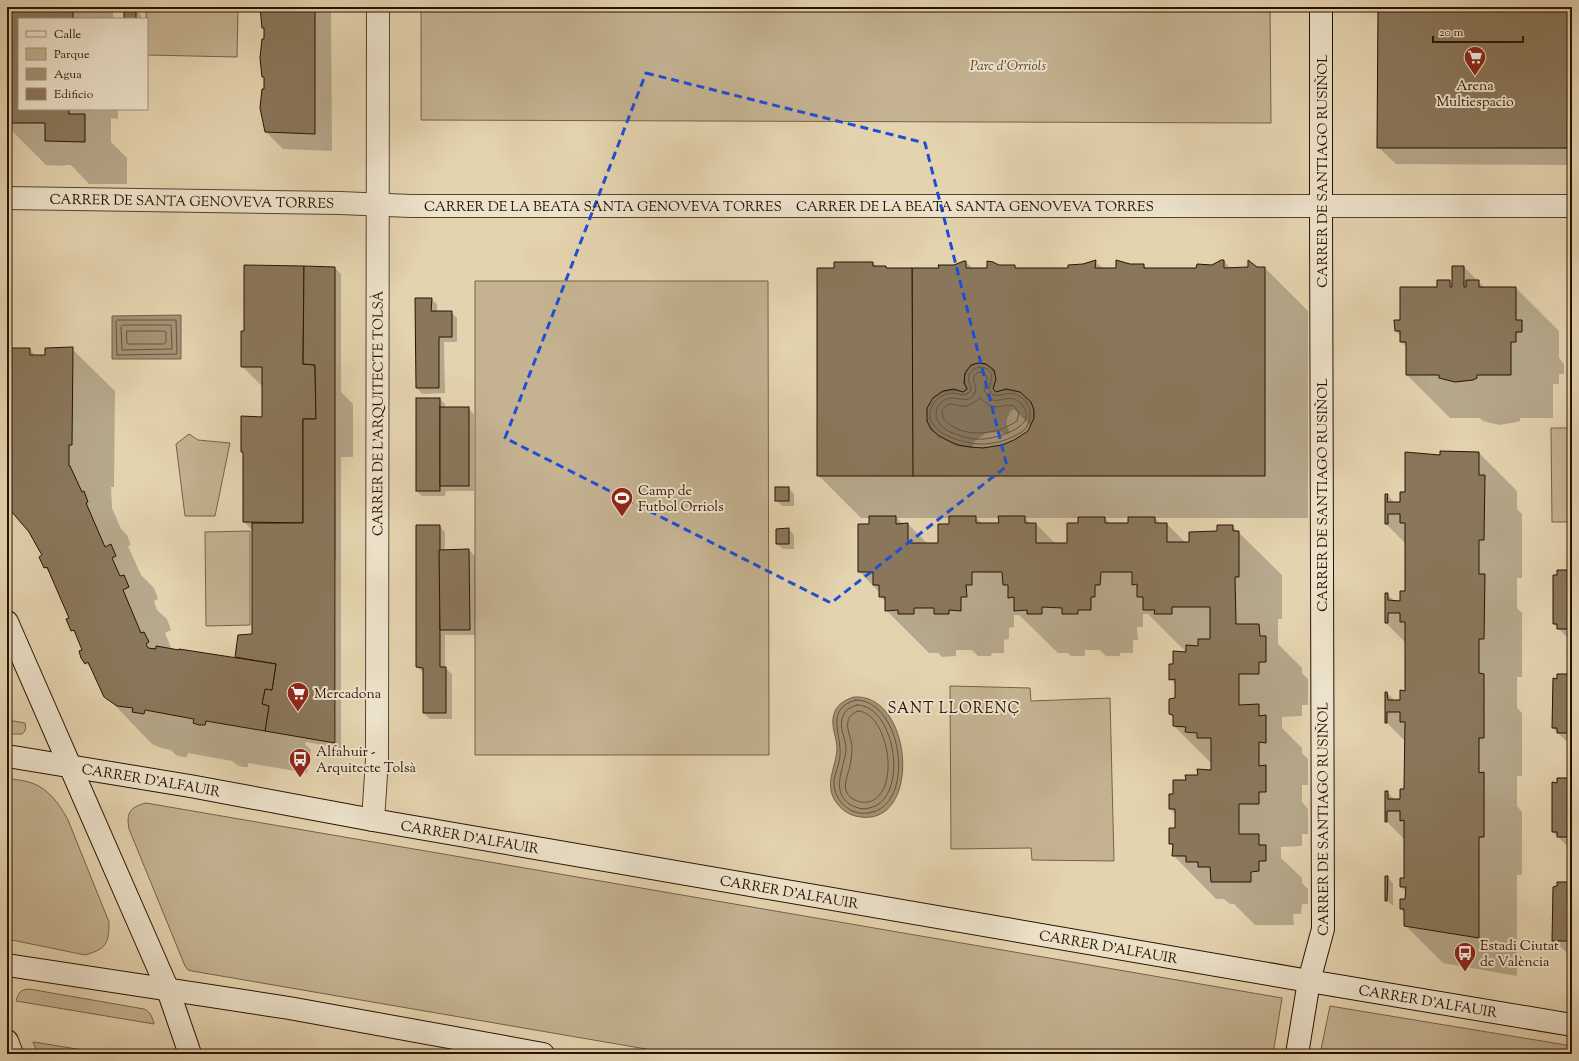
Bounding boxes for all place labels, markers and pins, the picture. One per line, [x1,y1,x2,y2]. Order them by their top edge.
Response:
supermarket icon: Arena Multiespacio [1462,44,1488,77]
place label: Arena Multiespacio [1436,77,1514,113]
place label: Camp de Futbol Orriols [638,482,724,518]
sports icon: Camp de Futbol Orriols [609,485,635,518]
supermarket icon: Mercadona [285,680,311,713]
place label: Mercadona [314,685,382,705]
place label: Alfahuir - Arquitecte Tolsà [316,743,416,779]
bus stop icon: Alfahuir - Arquitecte Tolsà [287,746,313,779]
place label: Estadi Ciutat de València [1480,937,1559,973]
bus stop icon: Estadi Ciutat de València [1452,940,1478,973]

